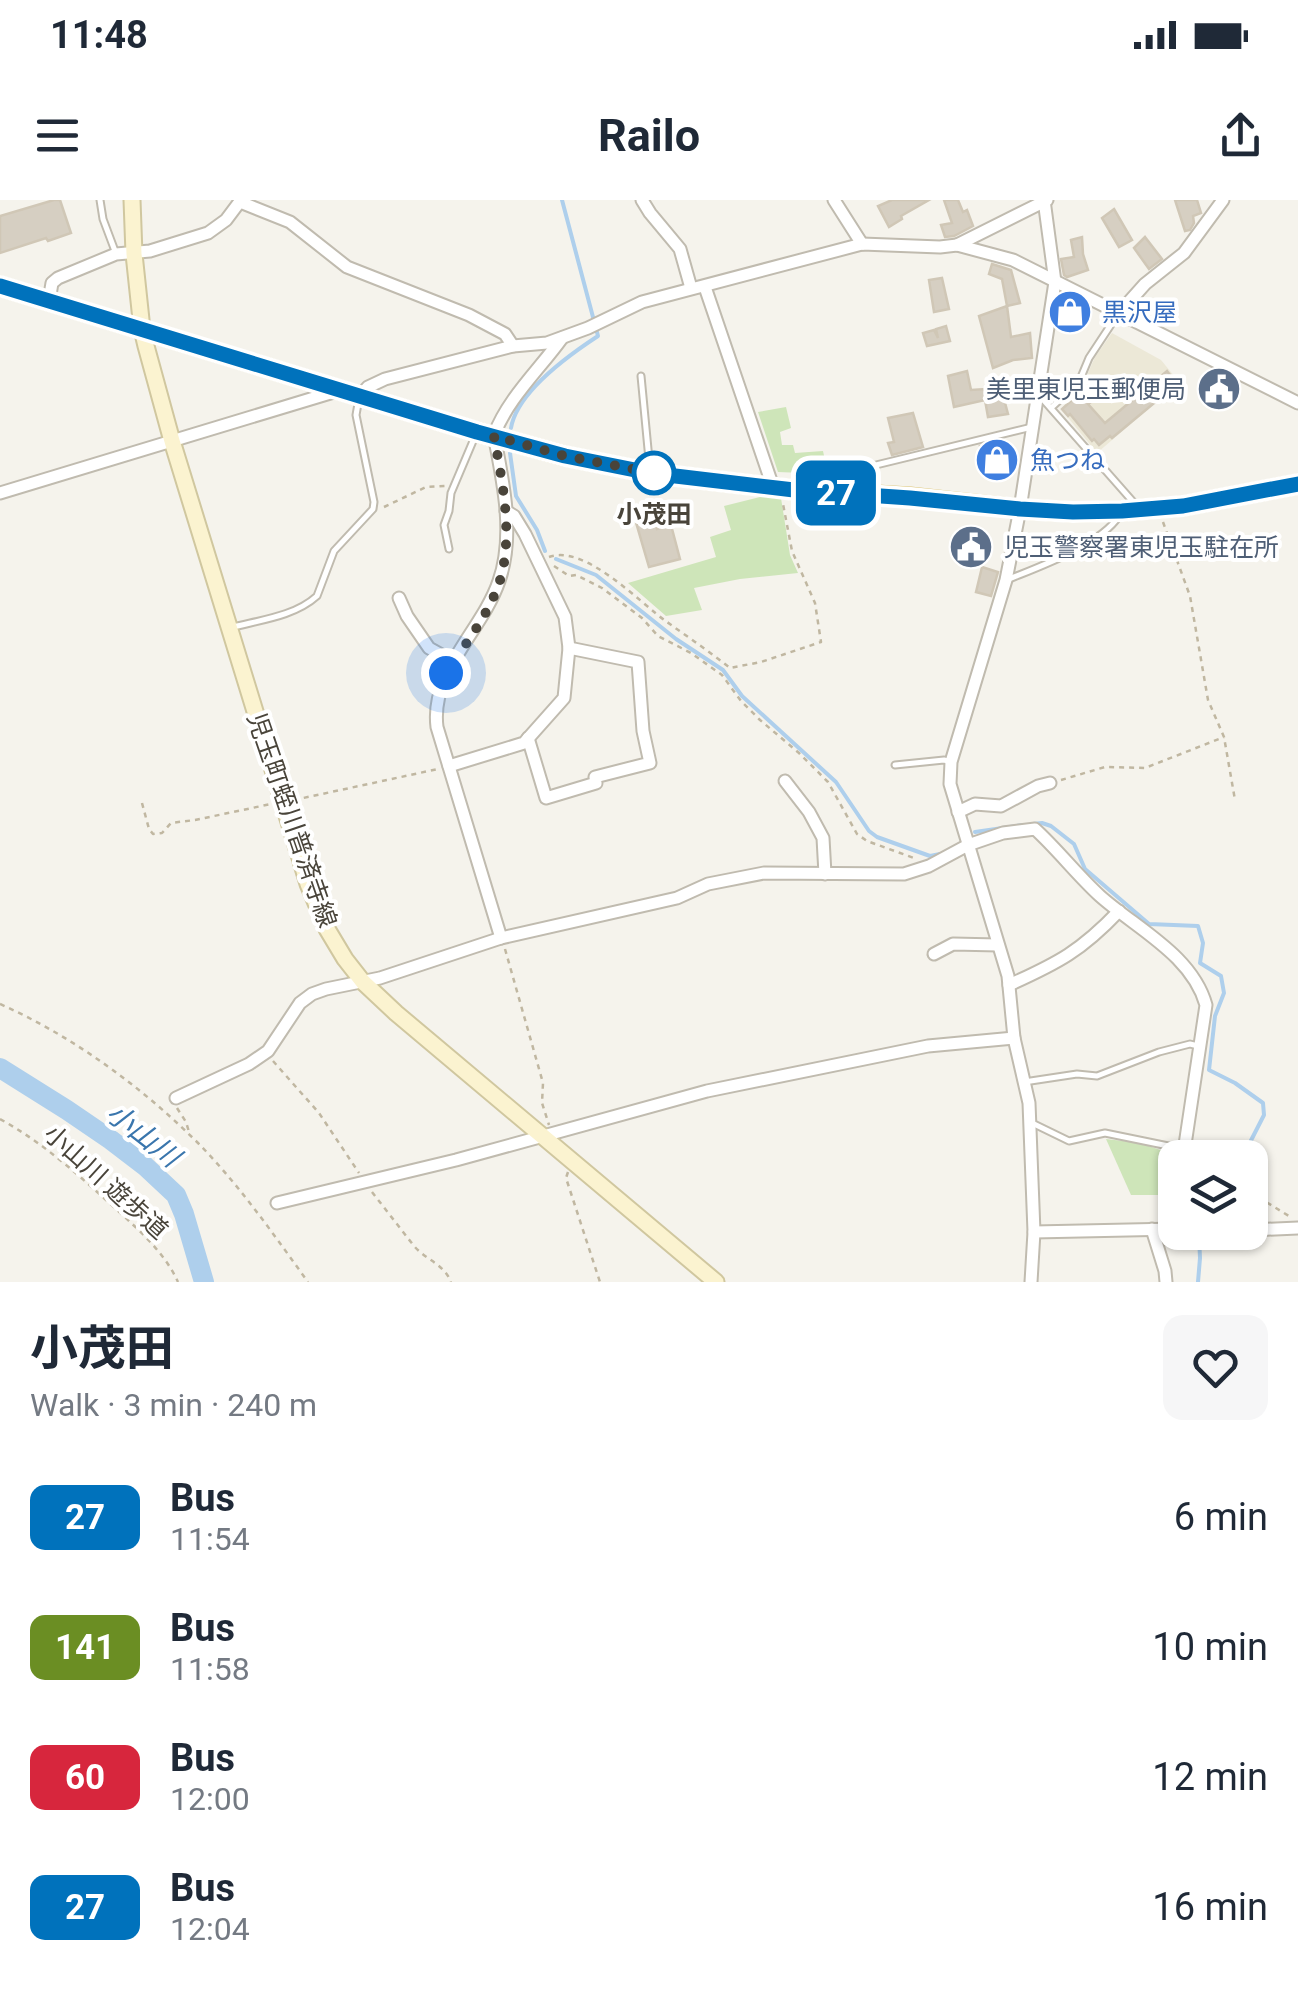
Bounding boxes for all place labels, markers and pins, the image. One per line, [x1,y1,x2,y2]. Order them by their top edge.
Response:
shop icon: 黒沢屋 [1047,289,1093,335]
place label: 黒沢屋 [1102,298,1177,327]
public building icon: 美里東児玉郵便局 [1196,366,1242,412]
place label: 美里東児玉郵便局 [986,375,1186,404]
shop icon: 魚つね [974,437,1020,483]
place label: 魚つね [1030,446,1105,475]
marker: 小茂田 [633,452,675,494]
place label: 小茂田 [616,500,692,529]
public building icon: 児玉警察署東児玉駐在所 [948,524,994,570]
place label: 児玉警察署東児玉駐在所 [1004,533,1279,562]

